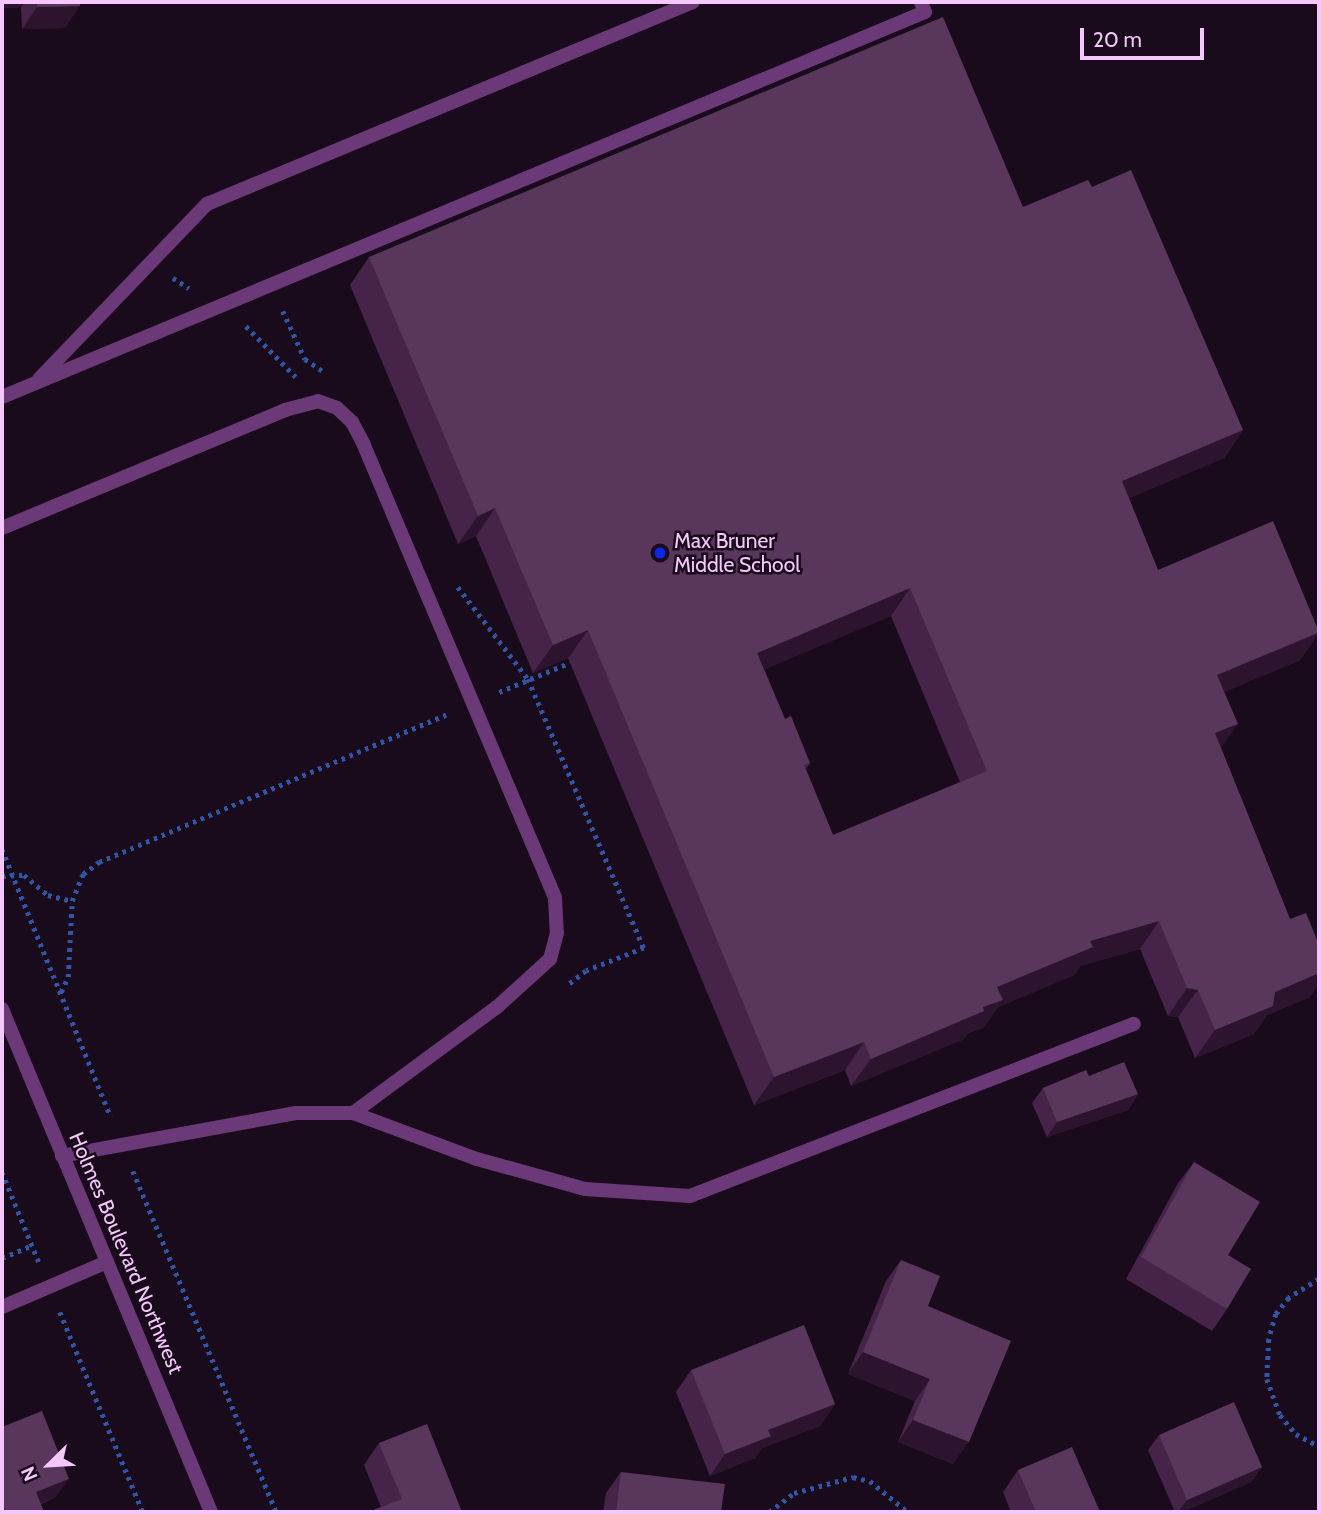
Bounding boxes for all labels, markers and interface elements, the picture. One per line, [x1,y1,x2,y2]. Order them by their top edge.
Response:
scale bar [1083,14,1207,58]
text: 20 m [1093,27,1142,52]
place label: Max Bruner Middle School [674,528,800,578]
marker: Max Bruner Middle School [652,545,668,561]
street label: Holmes Boulevard Northwest [64,1128,188,1378]
north arrow [14,1430,84,1500]
text: N [16,1463,43,1485]

